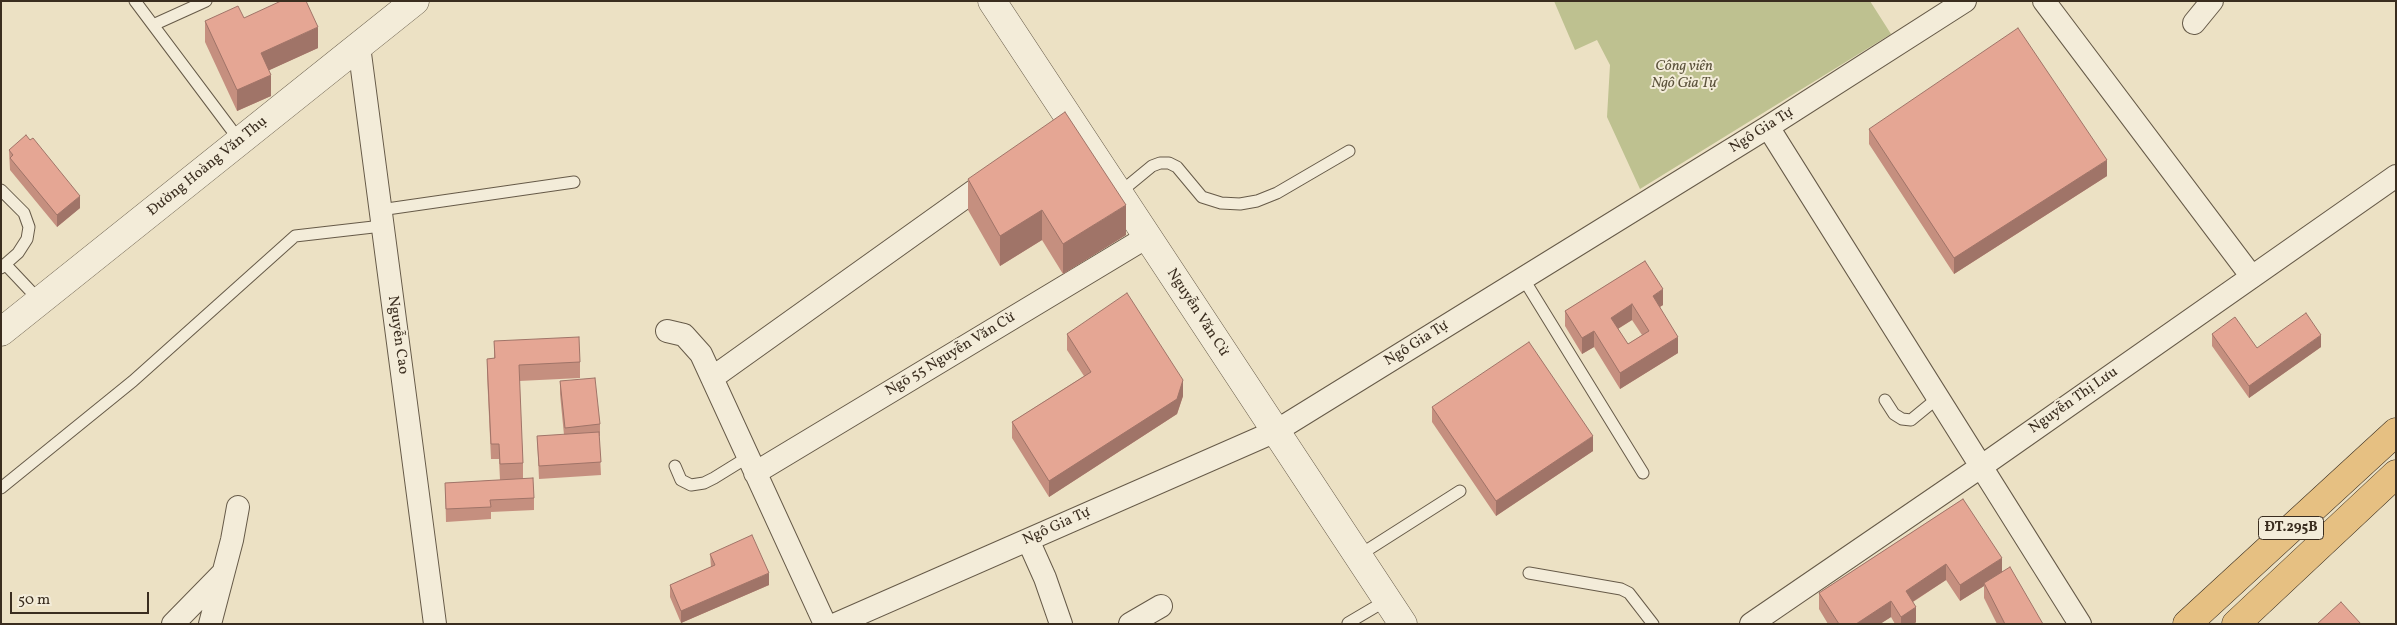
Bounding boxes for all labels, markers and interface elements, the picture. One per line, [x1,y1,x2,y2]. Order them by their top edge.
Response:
park label: Công viên Ngô Gia Tự [1651,58,1717,93]
street label: Ngô Gia Tự [1726,104,1798,158]
street label: Đường Hoàng Văn Thụ [144,113,272,221]
street label: Nguyễn Văn Cừ [1162,266,1232,360]
street label: Nguyễn Cao [383,295,411,375]
street label: Ngõ 55 Nguyễn Văn Cừ [883,309,1019,401]
street label: Ngô Gia Tự [1381,317,1453,371]
street label: Nguyễn Thị Lưu [2026,364,2122,438]
street label: Ngô Gia Tự [1020,504,1094,550]
road number: ĐT.295B [2258,516,2324,540]
scale bar [12,582,151,614]
text: 50 m [18,590,50,611]

